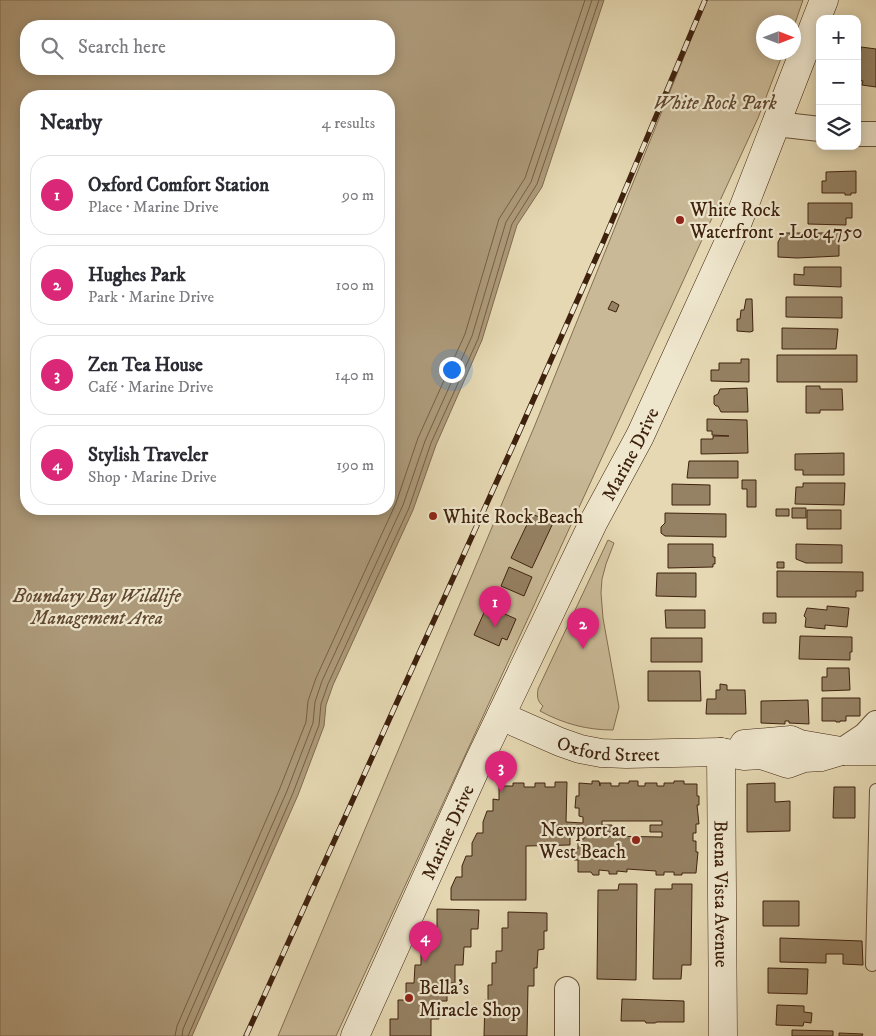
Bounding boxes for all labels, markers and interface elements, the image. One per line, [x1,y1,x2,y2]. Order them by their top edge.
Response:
north arrow [756,15,801,60]
map controls [816,15,861,150]
button: + [816,15,861,60]
search box [20,20,395,75]
icon: search [38,34,66,62]
text: Search here [78,36,166,59]
button: − [816,60,861,105]
park label: White Rock Park [653,92,777,115]
button: layers [816,105,861,150]
text: Nearby [40,110,102,136]
text: 4 results [322,113,375,133]
text: Oxford Comfort Station [88,174,269,197]
text: 1 [54,185,60,205]
text: 90 m [342,185,374,205]
text: Place · Marine Drive [88,197,219,217]
place label: White Rock Waterfront - Lot 4750 [689,199,863,244]
marker: White Rock Waterfront - Lot 4750 [674,214,686,226]
text: Hughes Park [88,264,186,287]
text: 2 [53,275,61,295]
text: 100 m [336,275,374,295]
text: Park · Marine Drive [88,287,214,307]
text: Zen Tea House [88,354,203,377]
your location [439,357,465,383]
text: 3 [54,365,60,385]
text: 140 m [335,365,374,385]
text: Café · Marine Drive [88,377,213,397]
street label: Marine Drive [597,404,665,505]
text: Stylish Traveler [88,444,208,467]
text: 4 [52,455,62,475]
text: 190 m [336,455,374,475]
text: Shop · Marine Drive [88,467,217,487]
place label: White Rock Beach [442,506,583,529]
marker: White Rock Beach [427,510,439,522]
park label: Boundary Bay Wildlife Management Area [12,585,181,630]
pin: 1 [479,586,511,627]
pin: 2 [567,608,599,649]
street label: Oxford Street [554,732,660,767]
pin: 3 [485,751,517,792]
street label: Marine Drive [417,781,480,883]
place label: Newport at West Beach [538,819,626,864]
street label: Buena Vista Avenue [708,820,733,968]
marker: Newport at West Beach [630,834,642,846]
pin: 4 [409,921,441,962]
place label: Bella's Miracle Shop [419,977,521,1022]
marker: Bella's Miracle Shop [403,992,415,1004]

